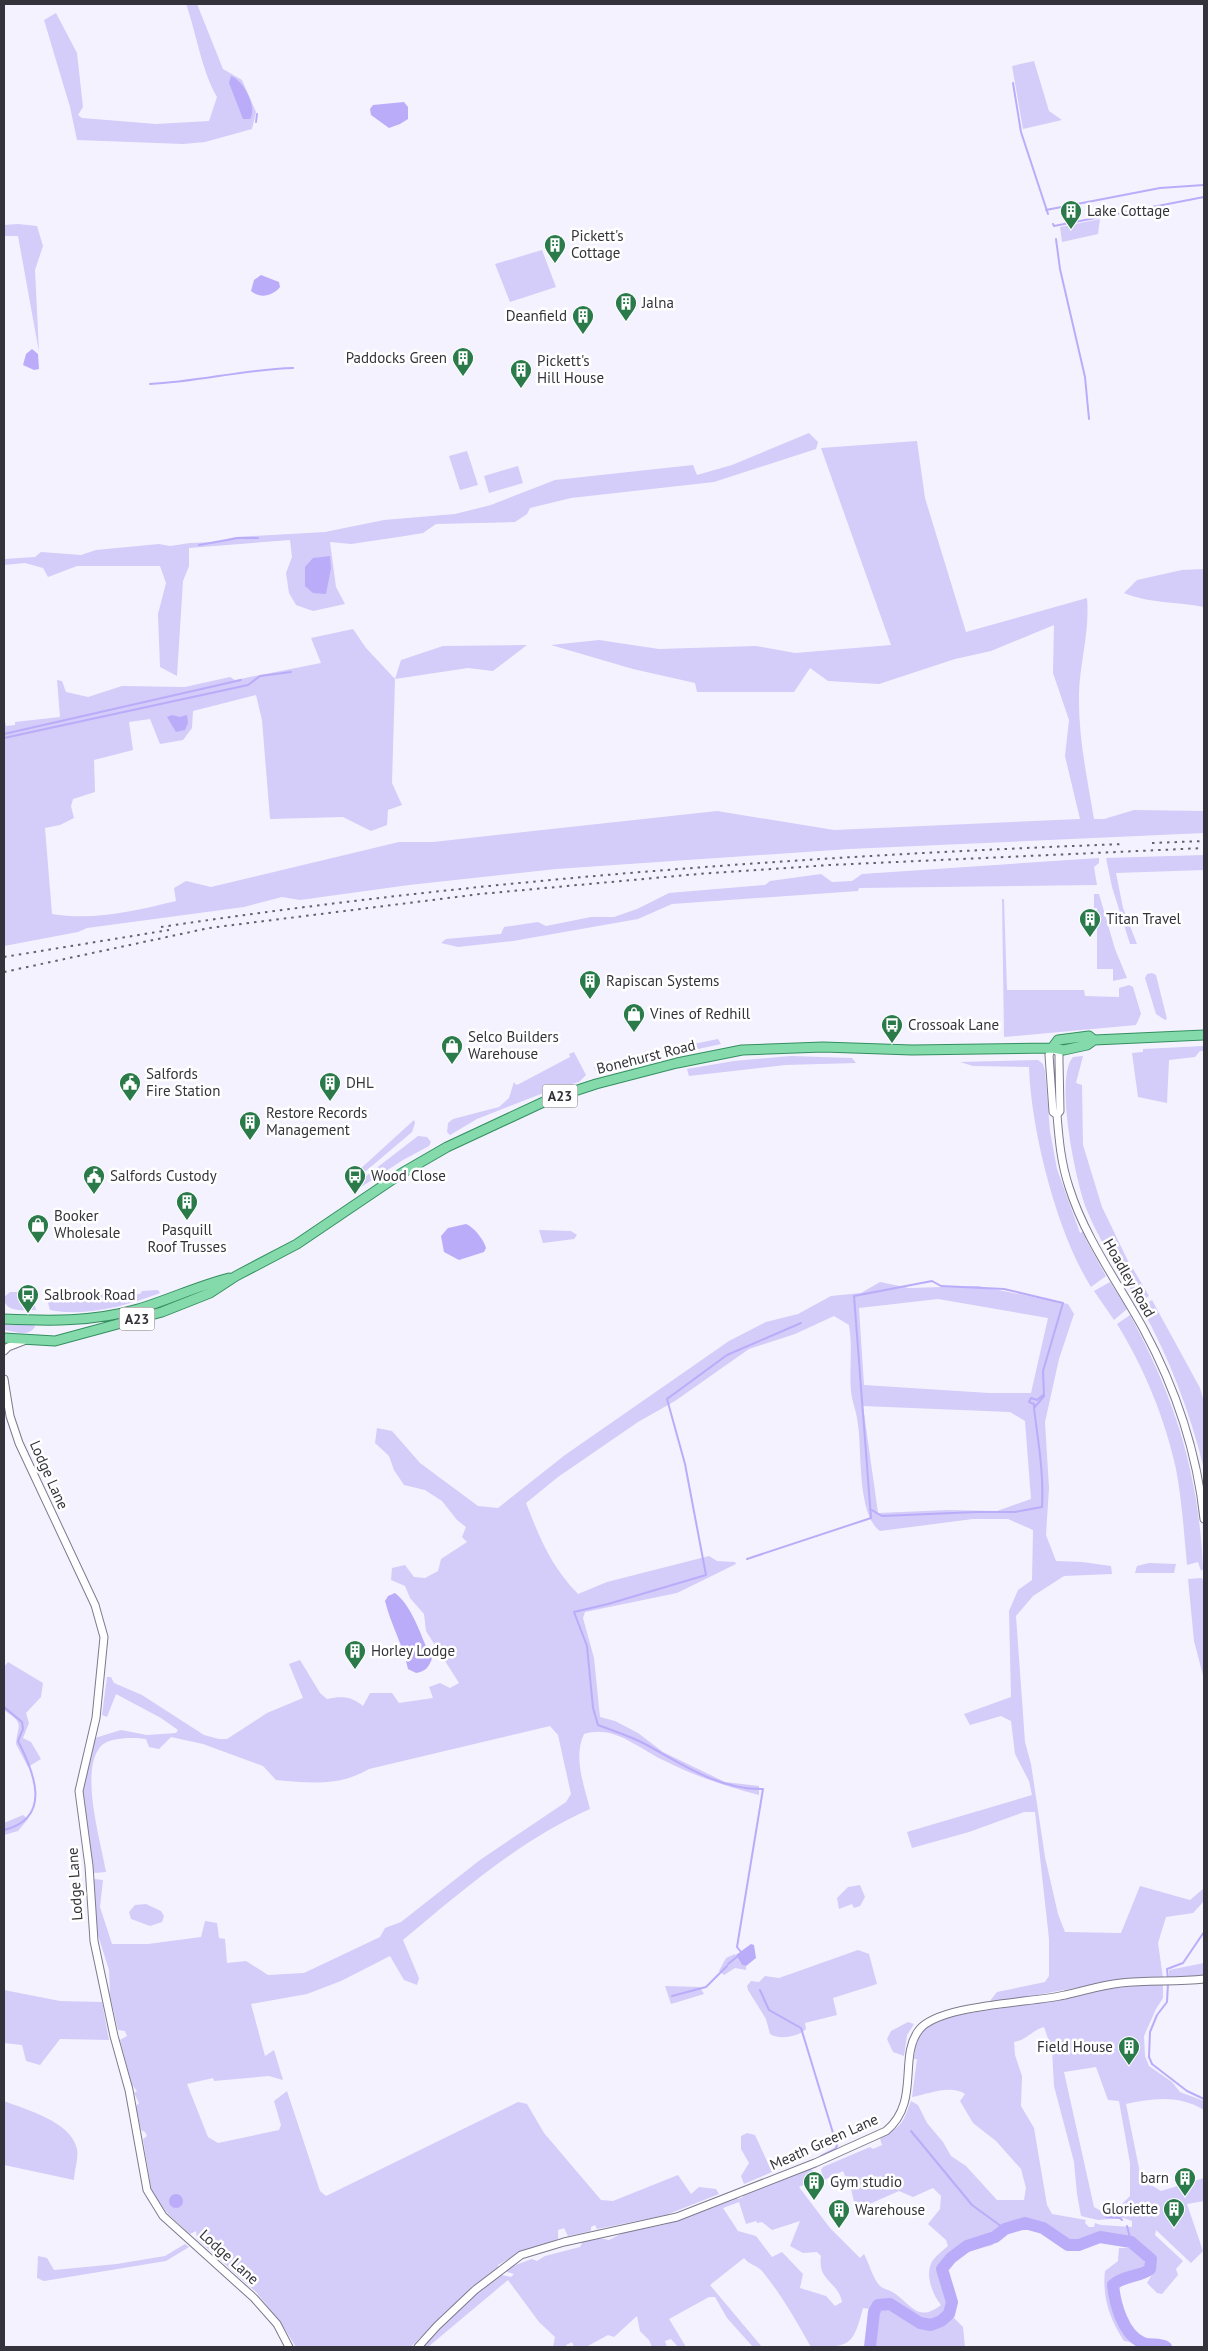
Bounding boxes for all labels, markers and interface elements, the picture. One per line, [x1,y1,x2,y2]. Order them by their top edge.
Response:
building icon: Lake Cottage [1059,199,1083,230]
place label: Lake Cottage [1087,201,1170,220]
place label: Pickett's Cottage [571,226,624,262]
building icon: Pickett's Cottage [543,233,567,264]
building icon: Jalna [614,291,638,322]
place label: Jalna [641,293,674,312]
building icon: Deanfield [571,304,595,335]
place label: Deanfield [506,306,567,325]
building icon: Paddocks Green [451,346,475,377]
place label: Paddocks Green [346,348,447,367]
place label: Pickett's Hill House [537,351,604,387]
building icon: Pickett's Hill House [509,358,533,389]
building icon: Titan Travel [1078,907,1102,938]
place label: Titan Travel [1106,909,1182,928]
building icon: Rapiscan Systems [578,969,602,1000]
place label: Rapiscan Systems [606,971,719,990]
shop icon: Vines of Redhill [622,1002,646,1033]
place label: Vines of Redhill [649,1004,751,1023]
bus stop icon: Crossoak Lane [880,1013,904,1044]
place label: Crossoak Lane [908,1015,999,1034]
place label: Selco Builders Warehouse [468,1027,559,1063]
shop icon: Selco Builders Warehouse [440,1034,464,1065]
street label: Bonehurst Road [594,1035,697,1078]
place label: Salfords Fire Station [146,1064,220,1100]
public building icon: Salfords Fire Station [118,1071,142,1102]
building icon: DHL [318,1071,342,1102]
place label: DHL [346,1073,374,1092]
road number: A23 [542,1084,578,1108]
place label: Restore Records Management [266,1103,367,1139]
building icon: Restore Records Management [238,1110,262,1141]
public building icon: Salfords Custody [82,1164,106,1195]
bus stop icon: Wood Close [343,1164,367,1195]
place label: Salfords Custody [110,1166,217,1185]
place label: Wood Close [371,1166,446,1185]
building icon: Pasquill Roof Trusses [175,1190,199,1221]
place label: Booker Wholesale [54,1206,120,1242]
shop icon: Booker Wholesale [26,1213,50,1244]
place label: Pasquill Roof Trusses [148,1220,226,1256]
street label: Hoadley Road [1099,1235,1160,1320]
bus stop icon: Salbrook Road [16,1283,40,1314]
place label: Salbrook Road [44,1285,136,1304]
road number: A23 [120,1308,154,1330]
street label: Lodge Lane [26,1437,73,1512]
building icon: Horley Lodge [343,1639,367,1670]
place label: Horley Lodge [371,1641,455,1660]
street label: Lodge Lane [62,1847,87,1921]
building icon: Field House [1117,2035,1141,2066]
place label: Field House [1037,2037,1113,2056]
street label: Meath Green Lane [767,2109,881,2174]
building icon: barn [1173,2166,1197,2197]
place label: barn [1140,2168,1169,2187]
building icon: Gym studio [802,2170,826,2201]
place label: Gym studio [830,2172,902,2191]
building icon: Gloriette [1162,2197,1186,2228]
building icon: Warehouse [827,2198,851,2229]
place label: Gloriette [1102,2199,1158,2218]
place label: Warehouse [855,2200,925,2219]
street label: Lodge Lane [196,2225,263,2288]

